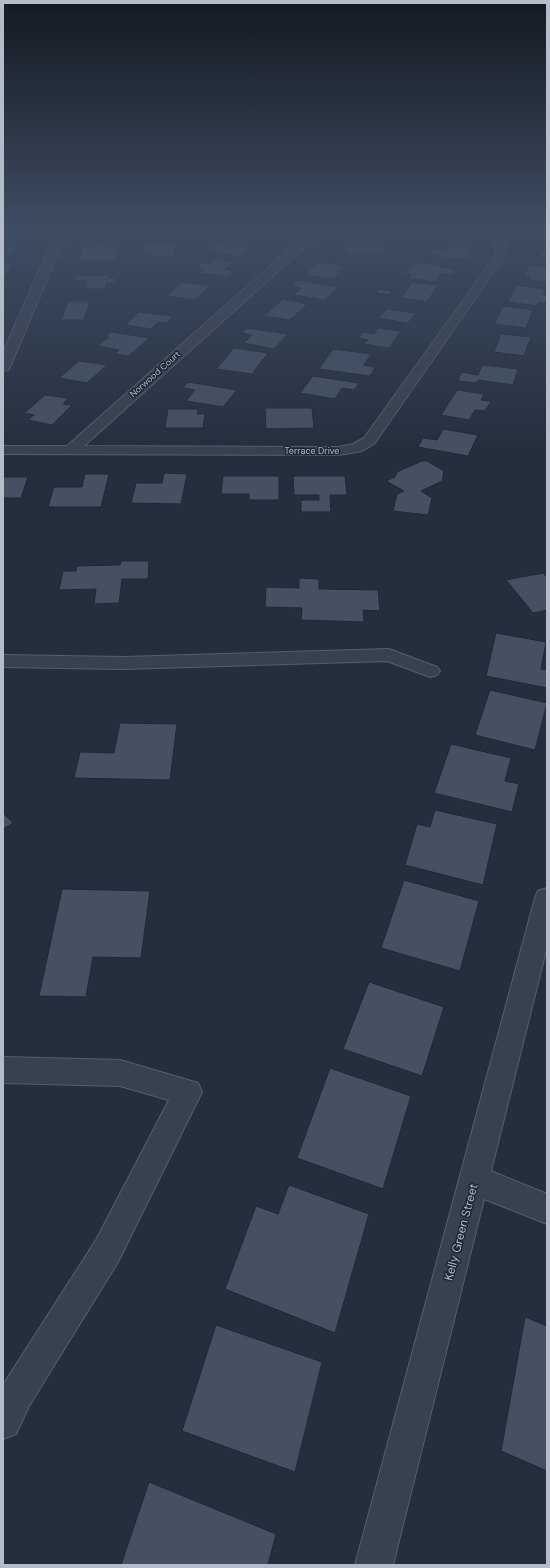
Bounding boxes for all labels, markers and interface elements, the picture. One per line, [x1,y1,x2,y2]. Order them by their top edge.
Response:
street label: Norwood Court [127,348,183,400]
street label: Terrace Drive [285,445,339,457]
street label: Kelly Green Street [440,1182,482,1282]

